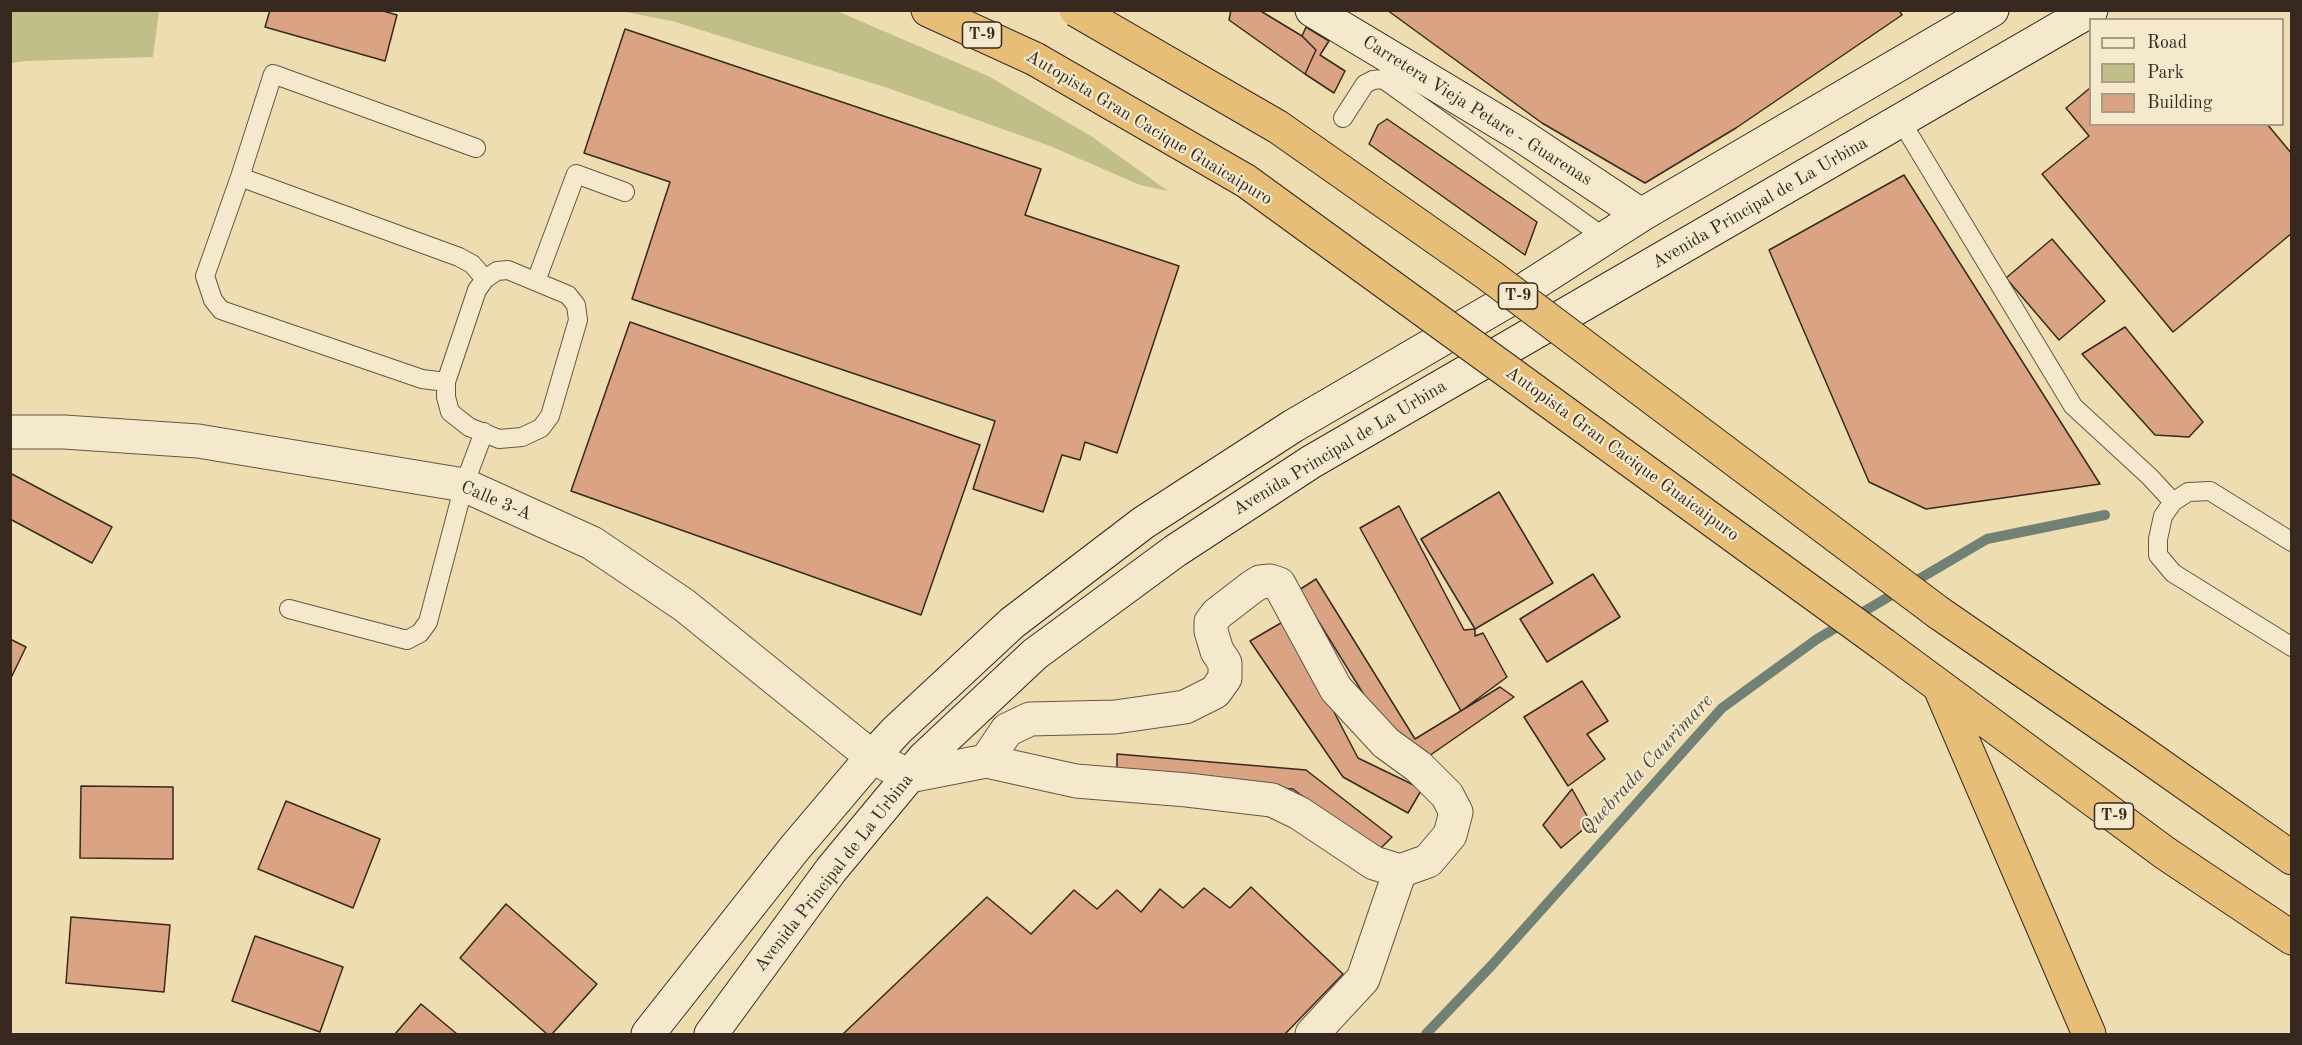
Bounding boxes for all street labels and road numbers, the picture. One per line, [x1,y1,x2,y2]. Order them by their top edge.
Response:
road number: T-9 [962,22,1002,48]
street label: Carretera Vieja Petare - Guarenas [1358,31,1596,191]
street label: Autopista Gran Cacique Guaicaipuro [1022,46,1276,210]
street label: Avenida Principal de La Urbina [1648,132,1872,274]
road number: T-9 [1498,283,1538,309]
street label: Autopista Gran Cacique Guaicaipuro [1501,362,1743,546]
street label: Avenida Principal de La Urbina [1229,376,1451,520]
street label: Calle 3-A [457,476,535,526]
street label: Avenida Principal de La Urbina [750,770,918,976]
road number: T-9 [2094,803,2134,829]

